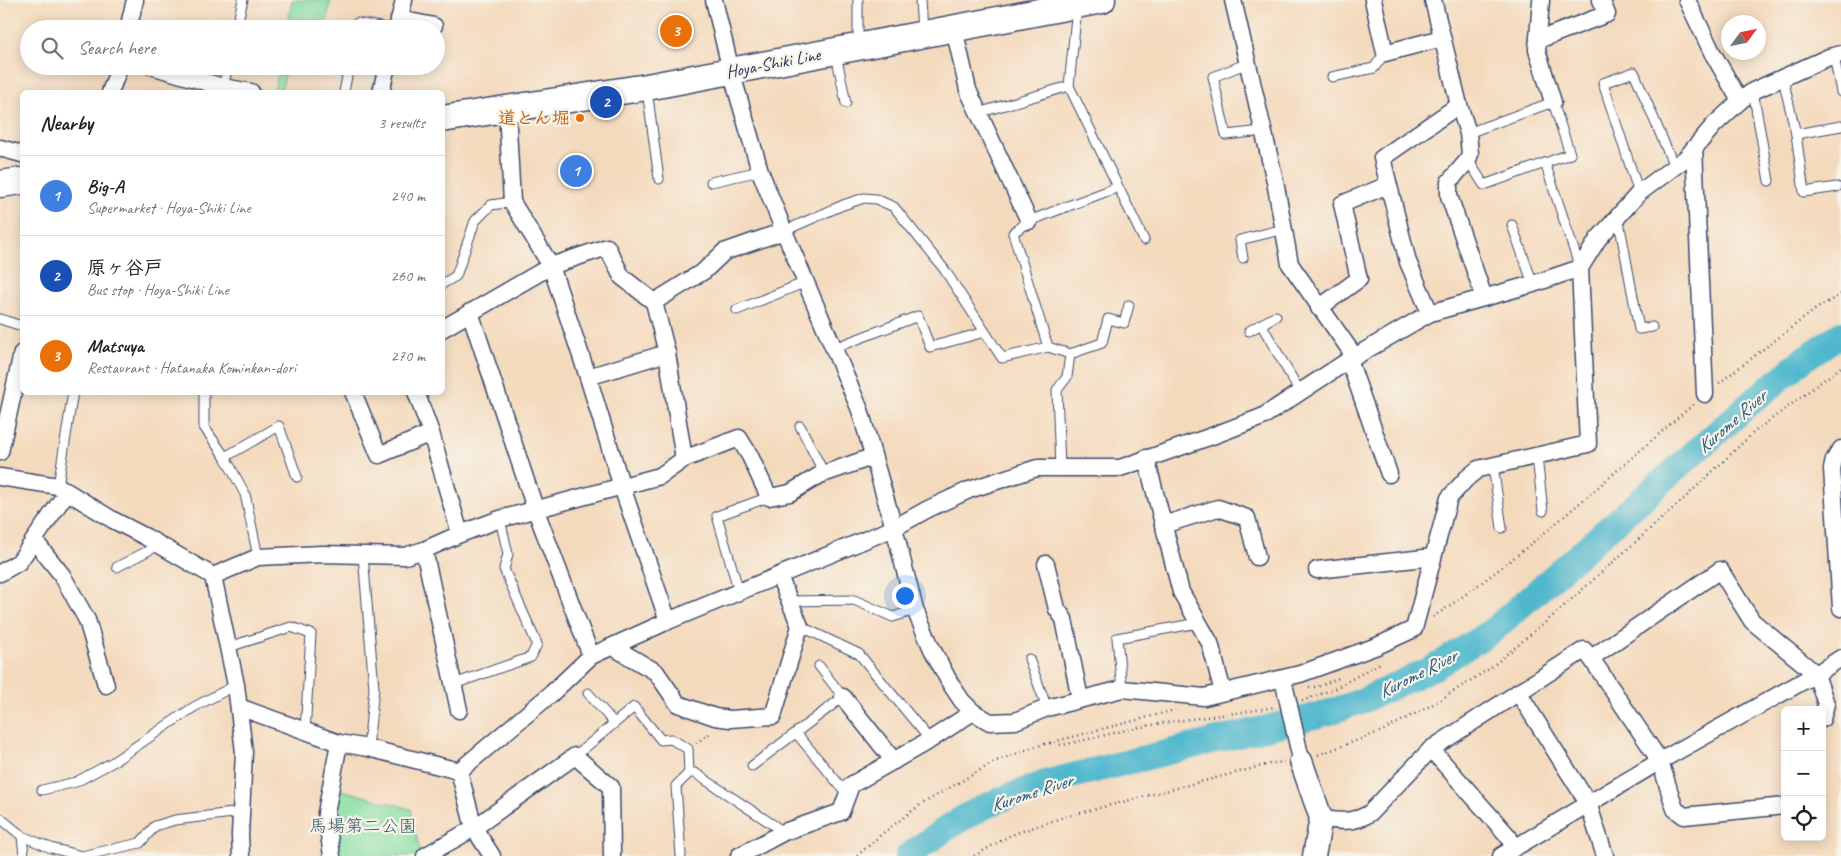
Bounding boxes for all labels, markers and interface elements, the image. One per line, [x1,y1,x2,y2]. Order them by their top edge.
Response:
pin: 3 [660,12,692,50]
north arrow [1721,15,1766,60]
search box [20,20,445,75]
icon: search [38,34,66,62]
text: Search here [78,36,155,60]
street label: Hoya-Shiki Line [724,43,823,83]
pin: 2 [590,83,622,121]
place label: 道とん堀 [498,107,570,129]
text: Nearby [40,110,93,136]
marker: 道とん堀 [574,112,586,124]
text: 3 results [378,113,425,133]
pin: 1 [560,152,592,190]
text: Big-A [87,174,124,198]
text: 1 [52,186,60,206]
text: 240 m [391,186,425,206]
text: Supermarket · Hoya-Shiki Line [87,198,251,218]
text: 原ヶ谷戸 [87,256,163,280]
text: 2 [52,266,60,286]
text: 260 m [391,266,425,286]
text: Bus stop · Hoya-Shiki Line [87,280,229,300]
text: Matsuya [87,334,144,358]
text: 3 [52,346,60,366]
text: 270 m [391,346,425,366]
text: Restaurant · Hatanaka Kominkan-dori [87,358,296,378]
water label: Kurome River [1692,382,1774,458]
your location [892,583,918,609]
water label: Kurome River [1374,642,1464,704]
map controls [1781,706,1826,841]
button: + [1781,706,1826,751]
button: − [1781,751,1826,796]
water label: Kurome River [987,767,1079,817]
button: locate [1781,796,1826,841]
park label: 馬場第二公園 [309,815,417,837]

